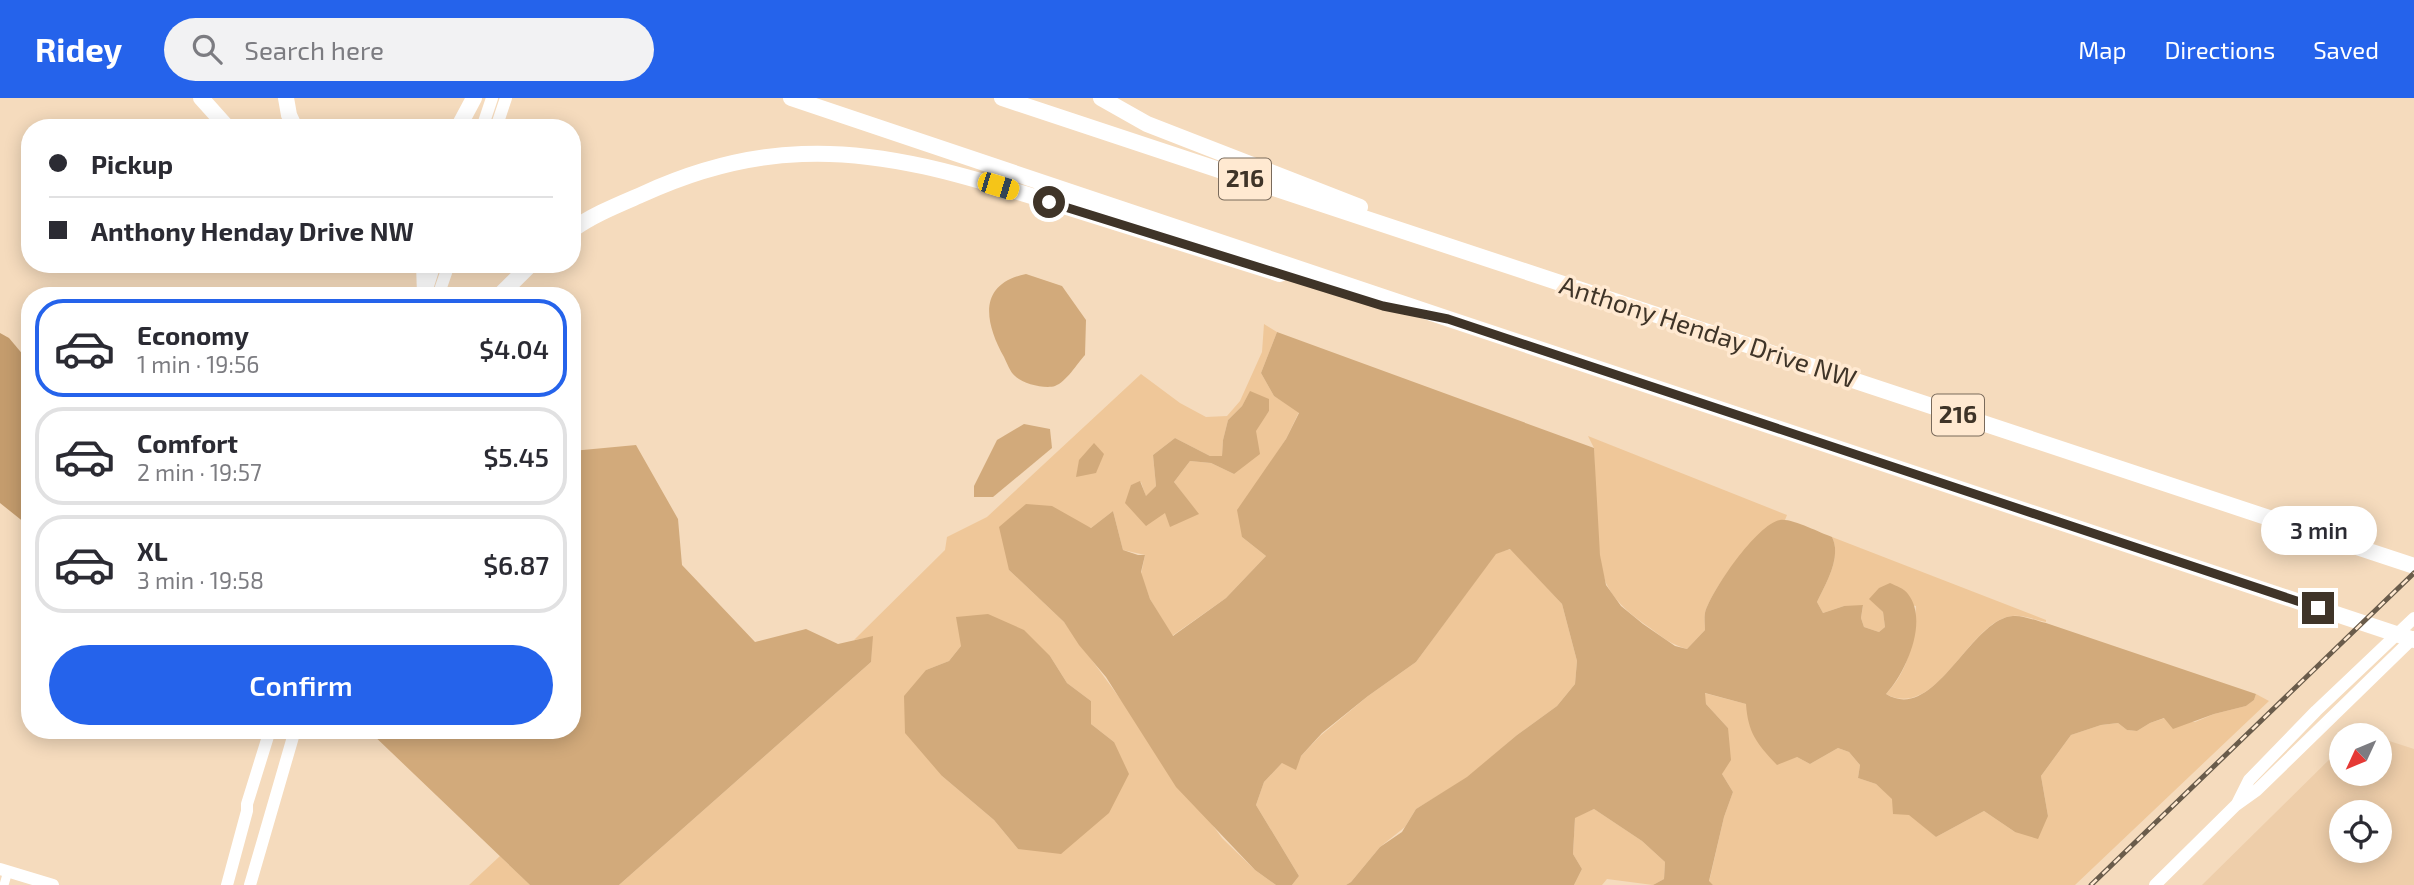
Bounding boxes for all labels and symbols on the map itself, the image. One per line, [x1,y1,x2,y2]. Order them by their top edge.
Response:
road number: 216 [1219,158,1271,200]
car [975,170,1022,202]
route start [1033,186,1065,218]
street label: Anthony Henday Drive NW [1556,268,1861,393]
road number: 216 [1932,394,1984,436]
callout: 3 min [2260,506,2376,556]
route end [2302,592,2334,624]
north arrow [2329,723,2392,786]

